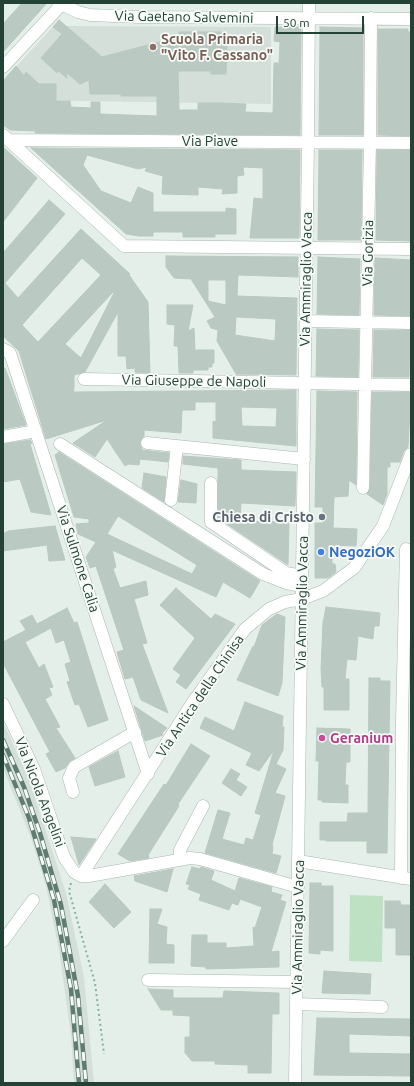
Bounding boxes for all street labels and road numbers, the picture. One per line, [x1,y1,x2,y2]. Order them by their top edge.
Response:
street label: Via Gaetano Salvemini [114,7,254,27]
street label: Via Piave [182,133,238,149]
street label: Via Ammiraglio Vacca [296,211,316,347]
street label: Via Gorizia [359,220,377,286]
street label: Via Giuseppe de Napoli [122,371,266,391]
street label: Via Sulmone Calia [53,503,103,615]
street label: Via Ammiraglio Vacca [292,535,312,671]
street label: Via Antica della Chinisa [153,631,247,761]
street label: Via Nicola Angelini [11,735,69,849]
street label: Via Ammiraglio Vacca [288,859,308,995]

